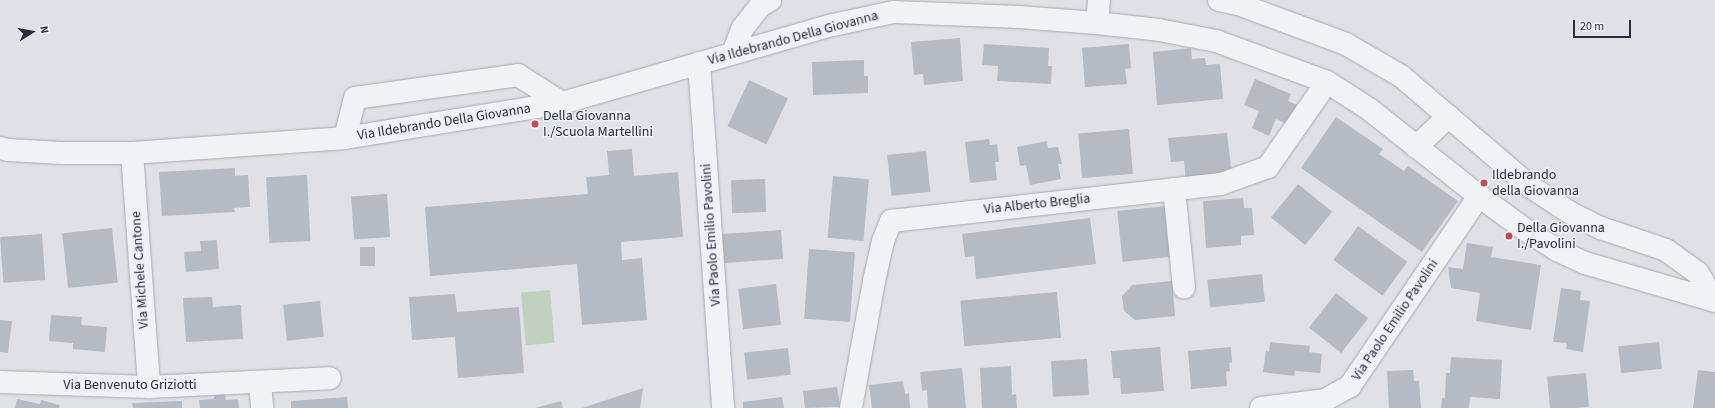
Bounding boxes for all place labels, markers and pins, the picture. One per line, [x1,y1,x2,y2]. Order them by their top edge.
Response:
place label: Della Giovanna I./Scuola Martellini [543,108,653,140]
marker: Della Giovanna I./Scuola Martellini [530,119,540,129]
place label: Ildebrando della Giovanna [1492,167,1579,200]
marker: Ildebrando della Giovanna [1479,178,1489,188]
place label: Della Giovanna I./Pavolini [1517,220,1605,252]
marker: Della Giovanna I./Pavolini [1504,231,1514,241]

